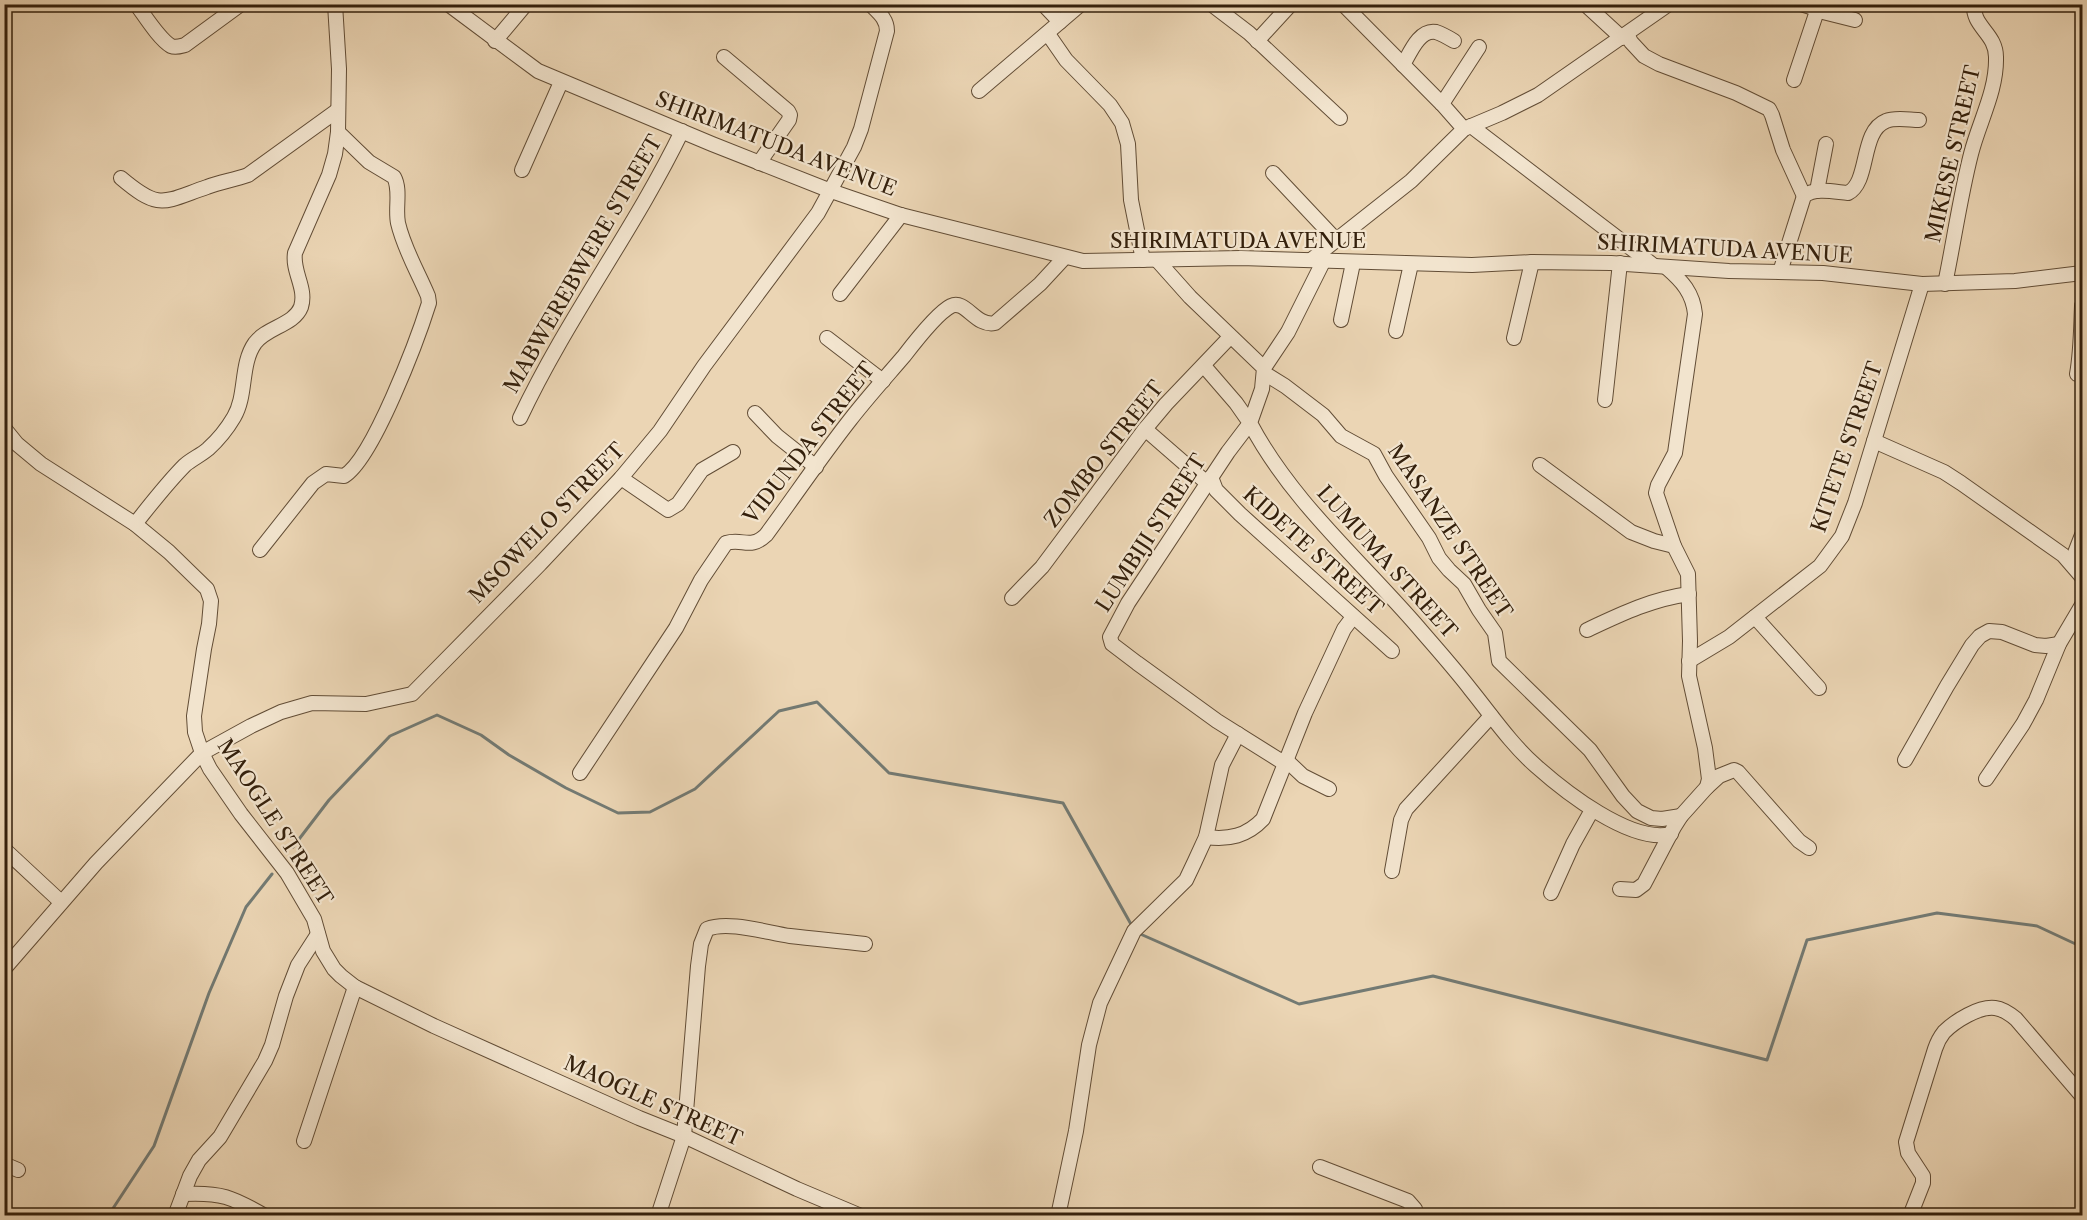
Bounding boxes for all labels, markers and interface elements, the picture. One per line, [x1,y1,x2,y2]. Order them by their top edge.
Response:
street label: MIKESE STREET [1920,63,1985,245]
street label: SHIRIMATUDA AVENUE [652,86,900,201]
street label: MABWEREBWERE STREET [498,130,667,397]
street label: SHIRIMATUDA AVENUE [1110,228,1366,253]
street label: SHIRIMATUDA AVENUE [1596,229,1854,268]
street label: VIDUNDA STREET [737,357,880,529]
street label: KITETE STREET [1806,358,1888,535]
street label: ZOMBO STREET [1039,375,1169,532]
street label: MSOWELO STREET [464,437,630,608]
street label: MASANZE STREET [1383,439,1518,623]
street label: LUMBIJI STREET [1090,449,1211,616]
street label: LUMUMA STREET [1312,480,1463,643]
street label: KIDETE STREET [1238,481,1389,620]
street label: MAOGLE STREET [212,734,338,910]
street label: MAOGLE STREET [560,1050,747,1151]

